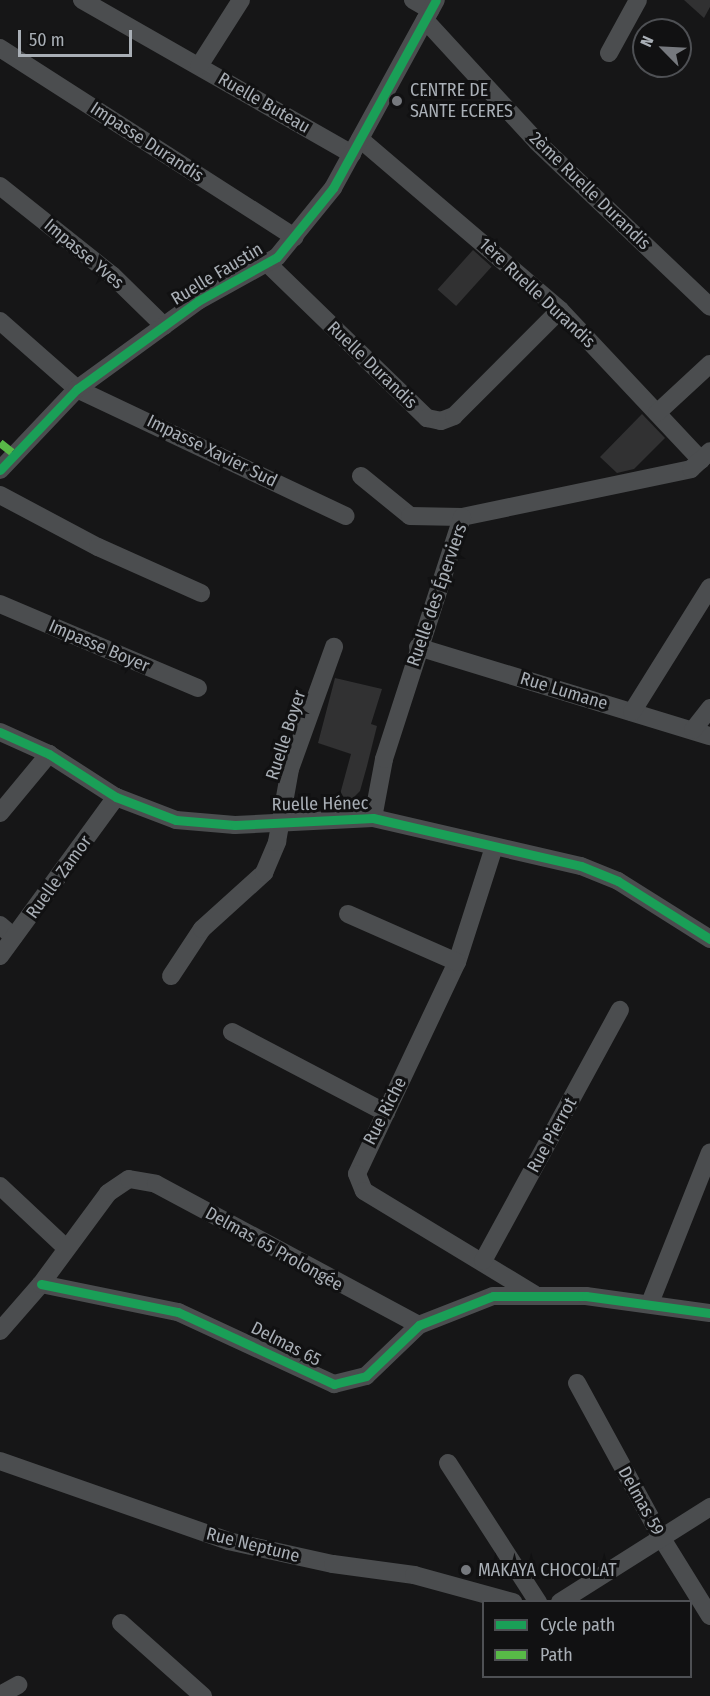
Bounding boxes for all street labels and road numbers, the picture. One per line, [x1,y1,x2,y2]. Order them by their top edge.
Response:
street label: Ruelle Buteau [214,68,314,138]
street label: Impasse Durandis [86,97,208,187]
street label: 2ème Ruelle Durandis [525,128,655,254]
street label: Impasse Yves [40,214,128,294]
street label: 1ère Ruelle Durandis [474,234,600,352]
street label: Ruelle Faustin [167,238,267,310]
street label: Ruelle Durandis [323,317,421,413]
street label: Impasse Xavier Sud [143,410,281,492]
street label: Ruelle des Éperviers [402,521,472,669]
street label: Impasse Boyer [45,615,153,677]
street label: Rue Lumane [518,667,610,715]
street label: Ruelle Boyer [261,687,311,783]
street label: Ruelle Hénec [272,792,368,816]
street label: Ruelle Zamor [22,831,96,923]
street label: Rue Riche [359,1074,411,1148]
street label: Rue Pierrot [523,1094,581,1176]
street label: Delmas 65 Prolongée [202,1202,346,1296]
street label: Delmas 65 [247,1317,325,1371]
street label: Delmas 59 [613,1463,669,1539]
street label: Rue Neptune [204,1523,302,1567]

